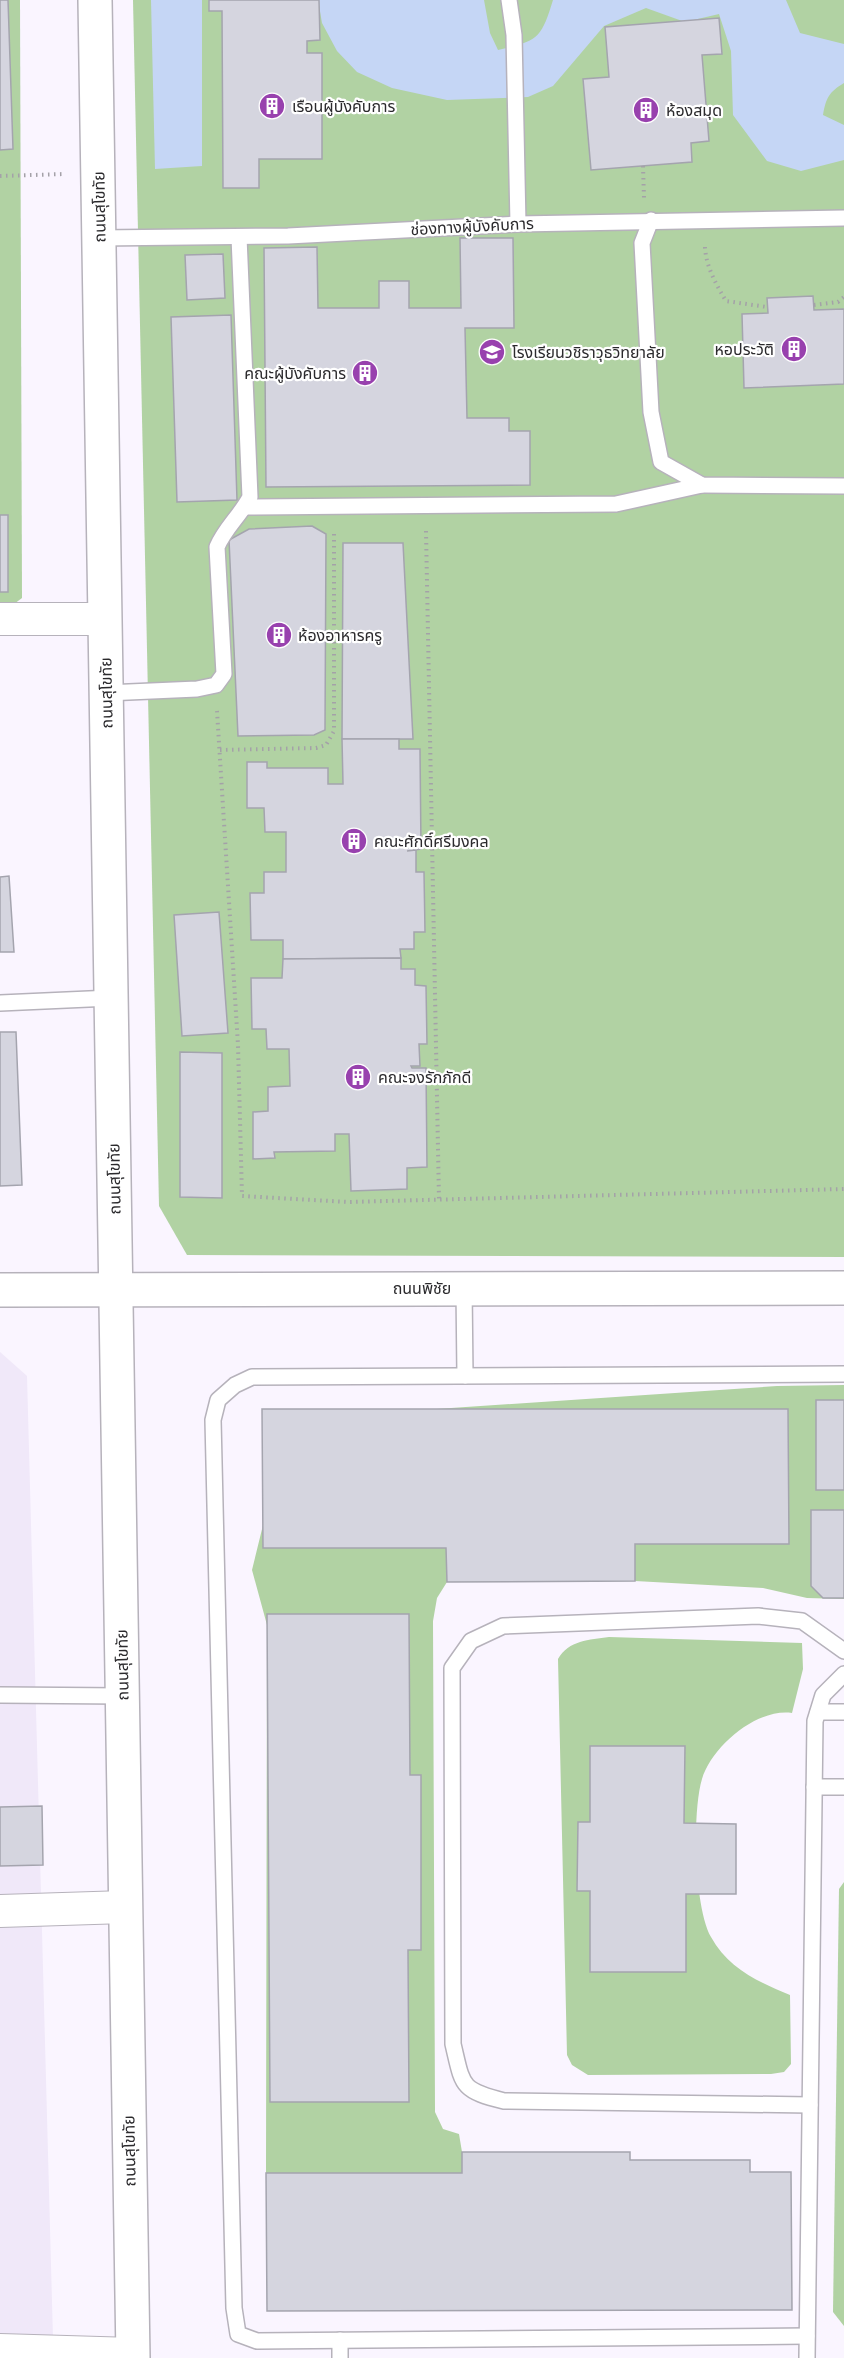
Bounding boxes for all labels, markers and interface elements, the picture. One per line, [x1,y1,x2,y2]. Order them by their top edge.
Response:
building icon: เรือนผู้บังคับการ [257,91,287,121]
place label: เรือนผู้บังคับการ [292,95,396,117]
building icon: ห้องสมุด [631,95,661,125]
place label: ห้องสมุด [666,99,722,121]
street label: ถนนสุโขทัย [87,171,111,243]
street label: ช่องทางผู้บังคับการ [410,212,534,240]
building icon: หอประวัติ [779,334,809,364]
school or university icon: โรงเรียนวชิราวุธวิทยาลัย [477,337,507,367]
place label: หอประวัติ [714,338,774,360]
place label: โรงเรียนวชิราวุธวิทยาลัย [512,341,665,363]
building icon: คณะผู้บังคับการ [350,358,380,388]
place label: คณะผู้บังคับการ [244,362,346,384]
building icon: ห้องอาหารครู [264,620,294,650]
place label: ห้องอาหารครู [298,624,382,646]
street label: ถนนสุโขทัย [94,657,118,729]
building icon: คณะศักดิ์ศรีมงคล [339,826,369,856]
place label: คณะศักดิ์ศรีมงคล [374,830,489,852]
building icon: คณะจงรักภักดี [343,1062,373,1092]
place label: คณะจงรักภักดี [378,1066,471,1088]
street label: ถนนสุโขทัย [102,1143,126,1215]
street label: ถนนพิชัย [393,1277,451,1299]
street label: ถนนสุโขทัย [110,1629,134,1701]
street label: ถนนสุโขทัย [117,2115,141,2187]

